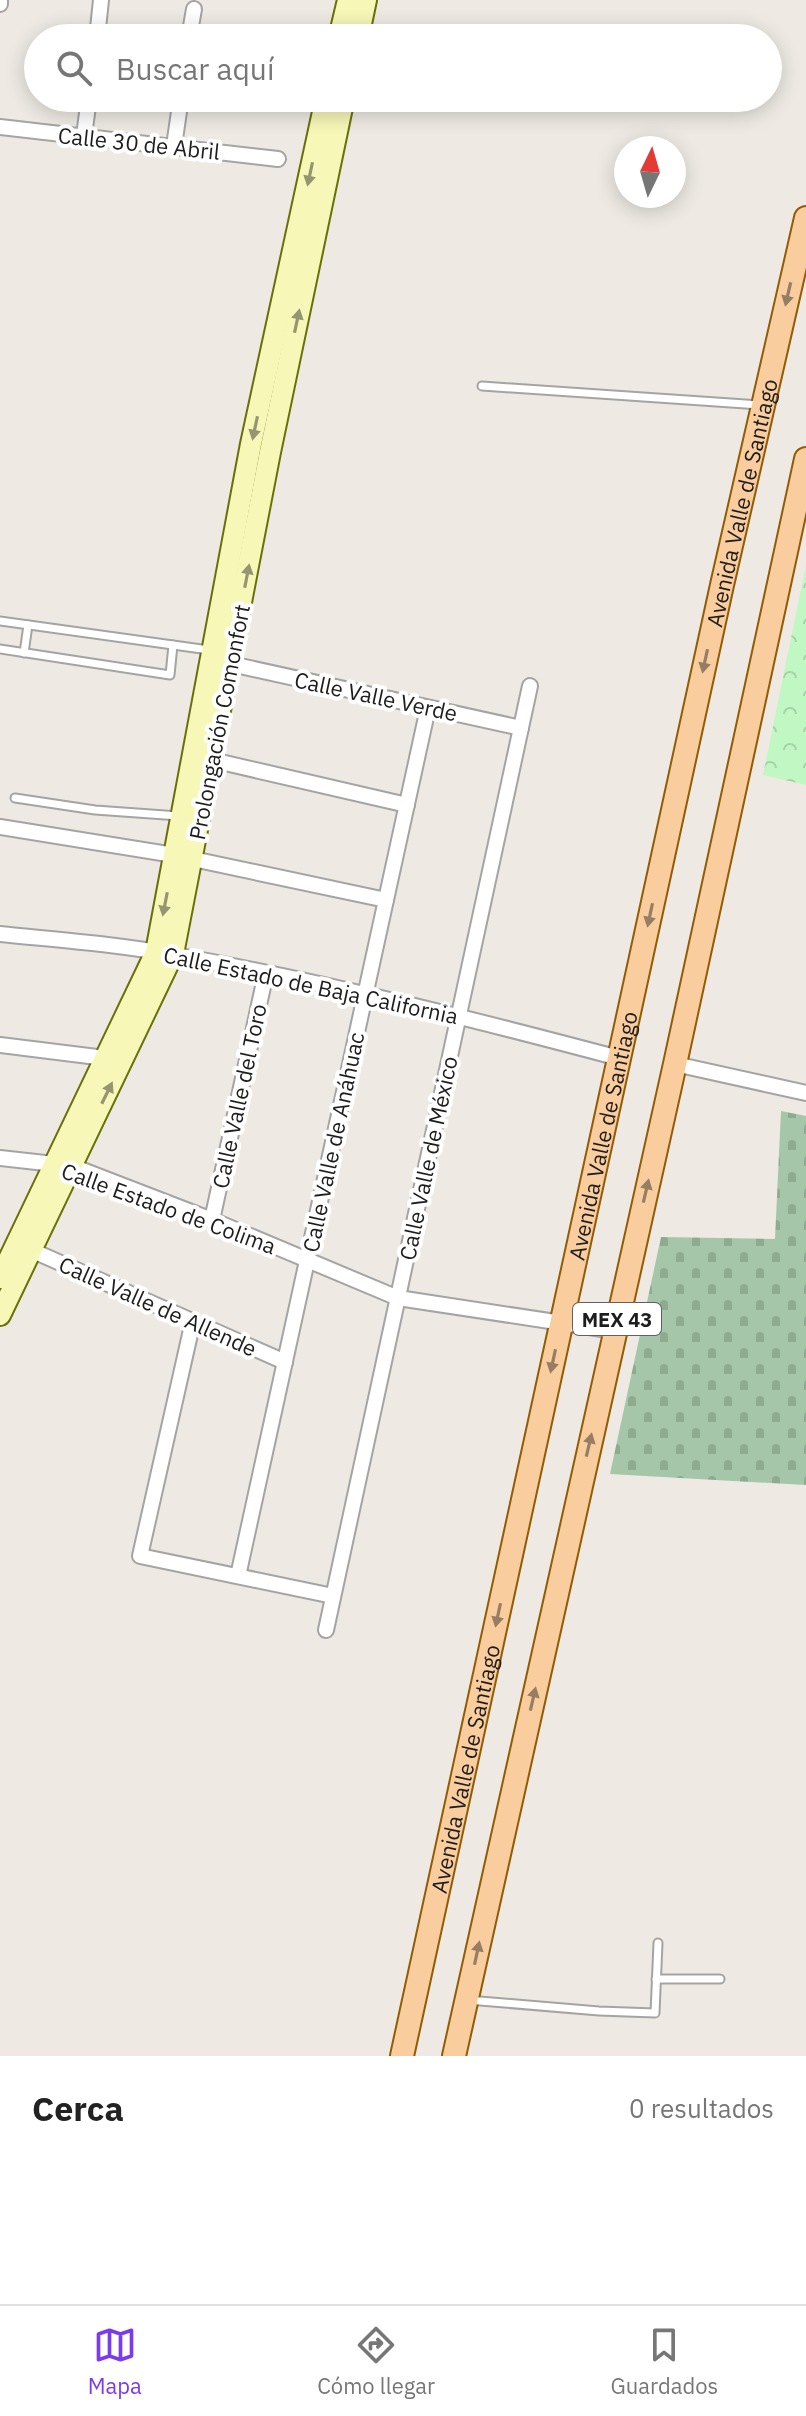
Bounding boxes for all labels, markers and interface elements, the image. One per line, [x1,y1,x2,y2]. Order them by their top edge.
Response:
search box [24,24,782,112]
icon: search [52,46,96,90]
text: Buscar aquí [116,49,274,88]
street label: Calle 30 de Abril [57,120,221,166]
north arrow [614,136,686,208]
one-way arrow [303,162,316,187]
one-way arrow [781,281,794,306]
one-way arrow [292,308,304,333]
street label: Avenida Valle de Santiago [699,376,783,629]
one-way arrow [248,416,261,441]
one-way arrow [242,563,254,588]
street label: Prolongación Comonfort [182,602,256,842]
one-way arrow [698,649,711,674]
street label: Calle Valle Verde [292,665,460,727]
one-way arrow [158,892,170,917]
one-way arrow [643,903,656,928]
street label: Calle Estado de Baja California [161,940,461,1030]
street label: Calle Valle del Toro [205,1001,273,1191]
street label: Avenida Valle de Santiago [561,1009,643,1263]
street label: Calle Valle de Anáhuac [295,1029,371,1255]
street label: Calle Valle de México [392,1053,464,1263]
one-way arrow [100,1082,114,1105]
street label: Calle Estado de Colima [58,1156,280,1260]
one-way arrow [640,1179,653,1204]
street label: Calle Valle de Allende [55,1249,261,1363]
road number: MEX 43 [573,1303,661,1335]
one-way arrow [546,1349,559,1374]
one-way arrow [583,1432,596,1457]
one-way arrow [491,1603,504,1628]
street label: Avenida Valle de Santiago [423,1642,506,1896]
one-way arrow [527,1686,540,1711]
one-way arrow [471,1940,484,1965]
text: Cerca [32,2086,124,2130]
text: 0 resultados [629,2091,774,2125]
tab: Mapa [88,2323,142,2400]
tab: Cómo llegar [317,2323,435,2400]
tab: Guardados [611,2323,718,2400]

